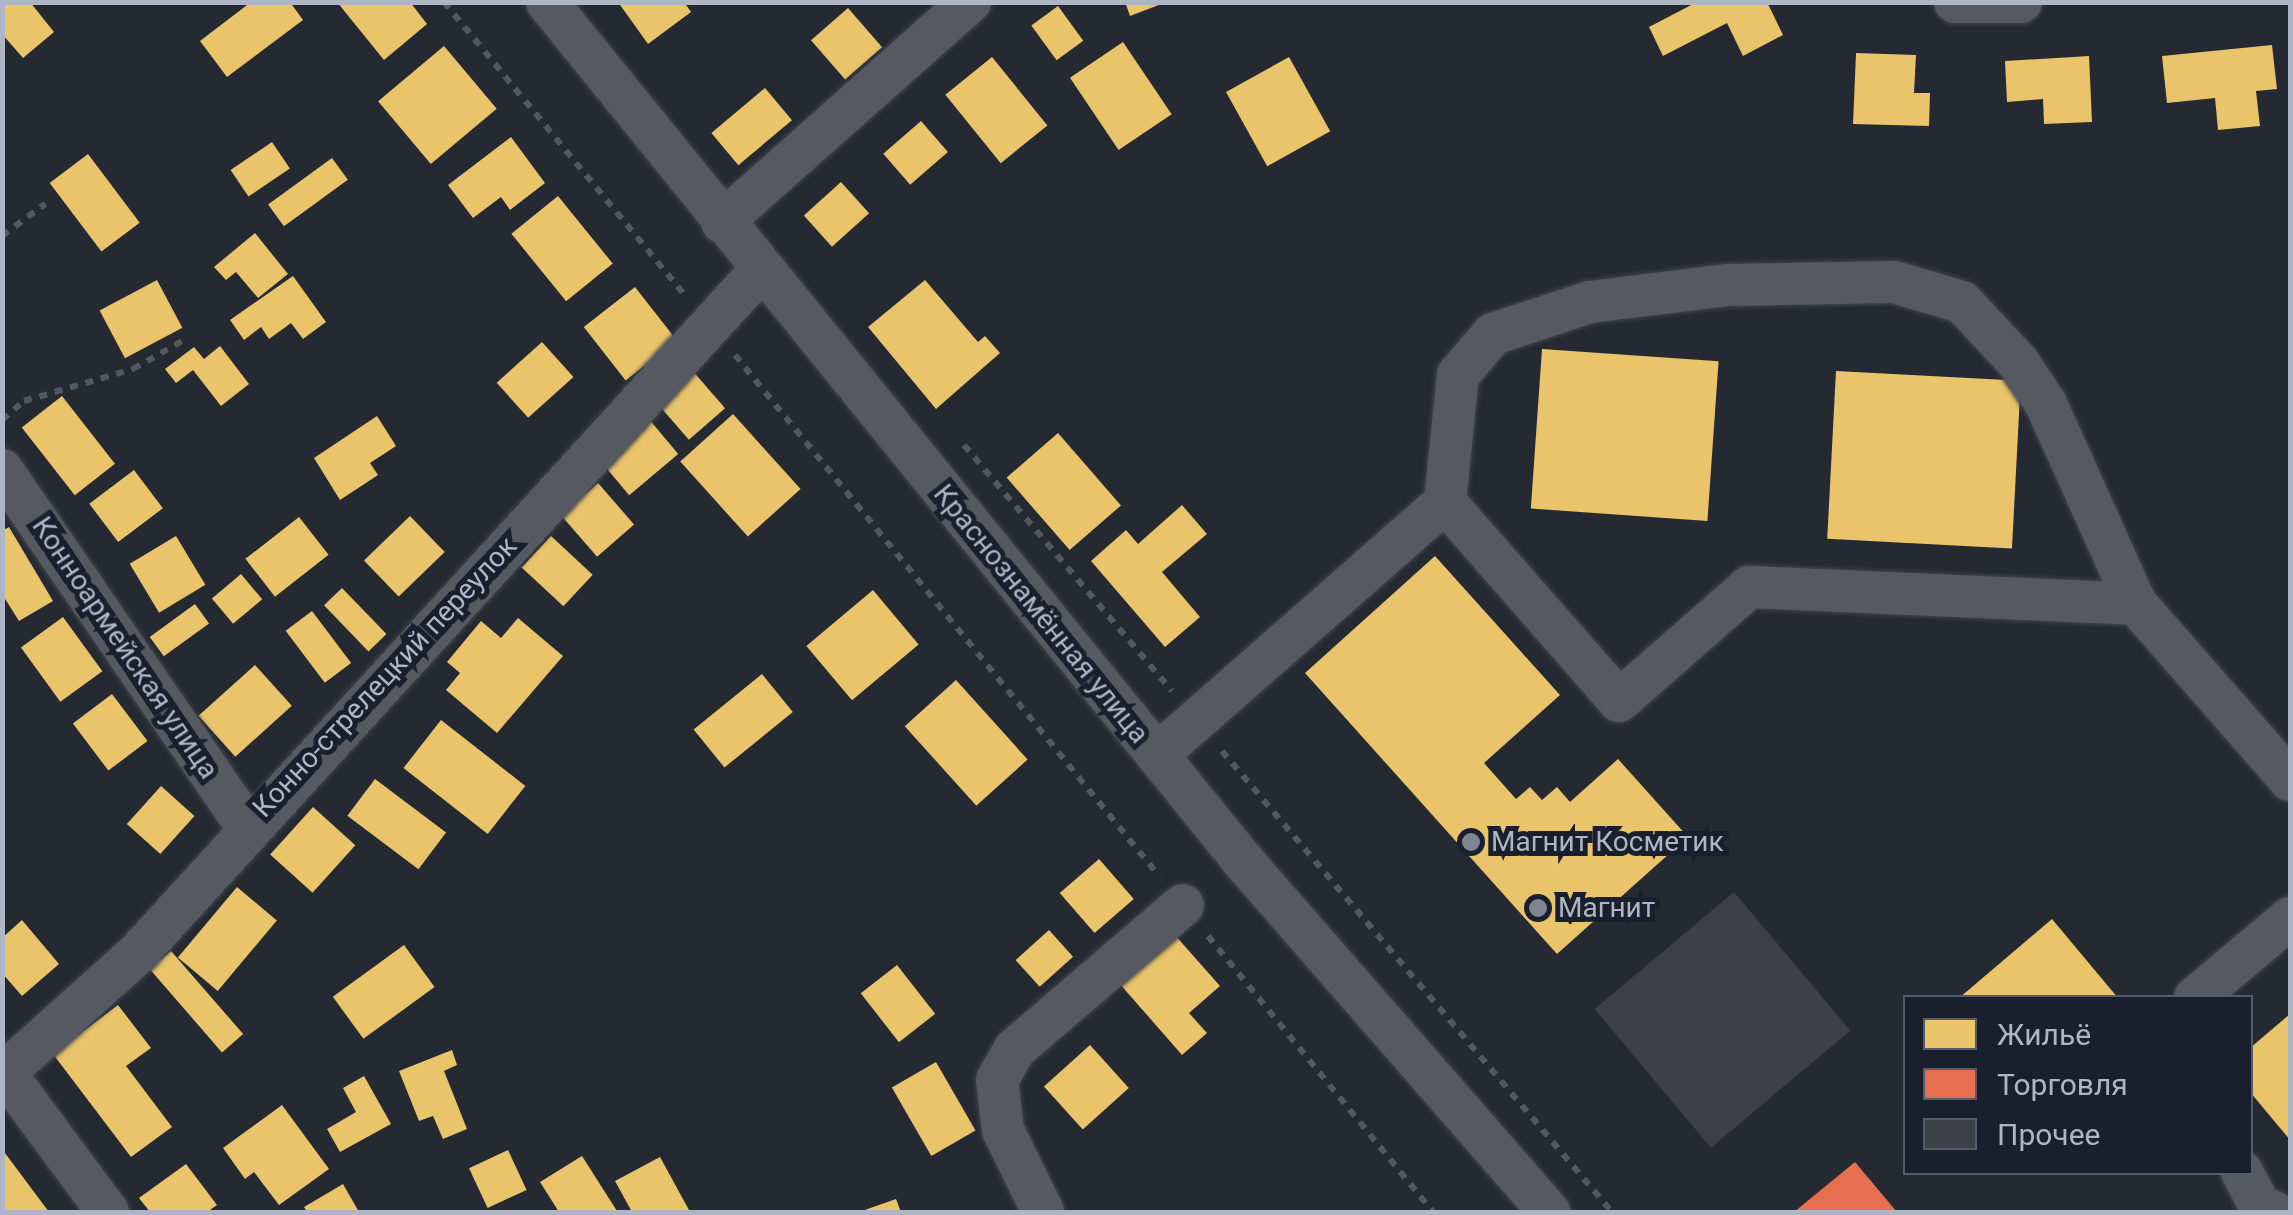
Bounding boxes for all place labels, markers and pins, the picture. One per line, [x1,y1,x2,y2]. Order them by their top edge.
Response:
place label: Магнит Косметик [1491,825,1724,859]
marker: Магнит Косметик [1460,831,1482,853]
place label: Магнит [1558,891,1655,925]
marker: Магнит [1527,897,1549,919]

